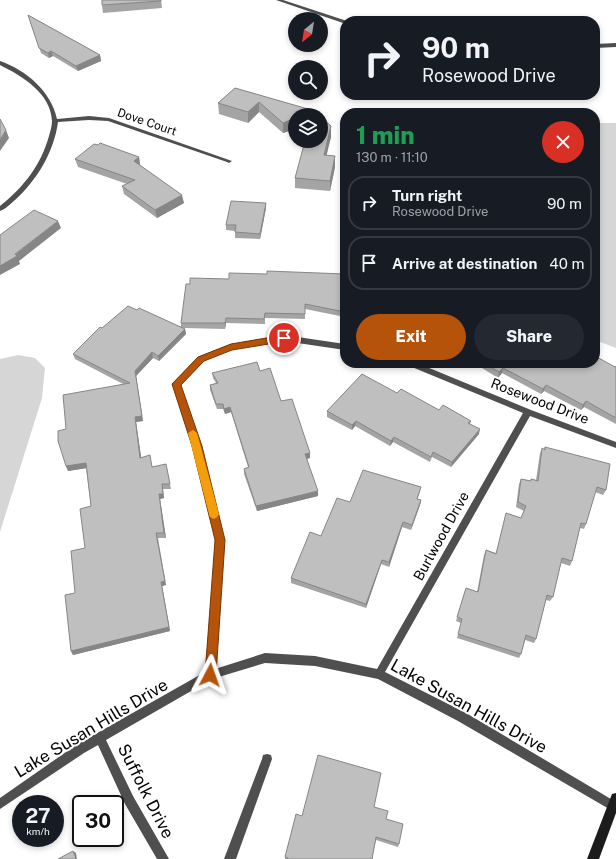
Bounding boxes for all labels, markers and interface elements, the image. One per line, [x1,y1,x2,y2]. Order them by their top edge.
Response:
north arrow [288,12,328,52]
map controls [288,12,328,148]
text: 90 m [422,31,490,64]
icon: right [356,32,408,84]
button: search [288,60,328,100]
text: Rosewood Drive [422,65,556,86]
street label: Dove Court [116,105,179,139]
button: layers [288,108,328,148]
text: 1 min [356,121,415,149]
button: close [542,121,584,163]
text: 130 m · 11:10 [356,150,428,165]
text: Turn right [392,187,462,204]
icon: right [358,192,380,214]
text: 90 m [547,195,582,212]
text: Rosewood Drive [392,204,488,219]
icon: arrive [358,252,380,274]
text: Arrive at destination [392,255,537,272]
text: 40 m [549,255,585,272]
button: Exit [356,314,466,360]
button: Share [474,314,584,360]
pin [267,321,301,355]
icon: arrive [273,327,295,349]
street label: Rosewood Drive [489,375,591,427]
street label: Burlwood Drive [410,489,472,583]
position arrow [189,654,231,696]
street label: Lake Susan Hills Drive [387,655,551,757]
street label: Lake Susan Hills Drive [11,674,171,782]
street label: Suffolk Drive [114,740,178,842]
speed limit sign: 30 [72,795,124,847]
text: 27 [25,804,51,828]
text: km/h [26,825,50,837]

